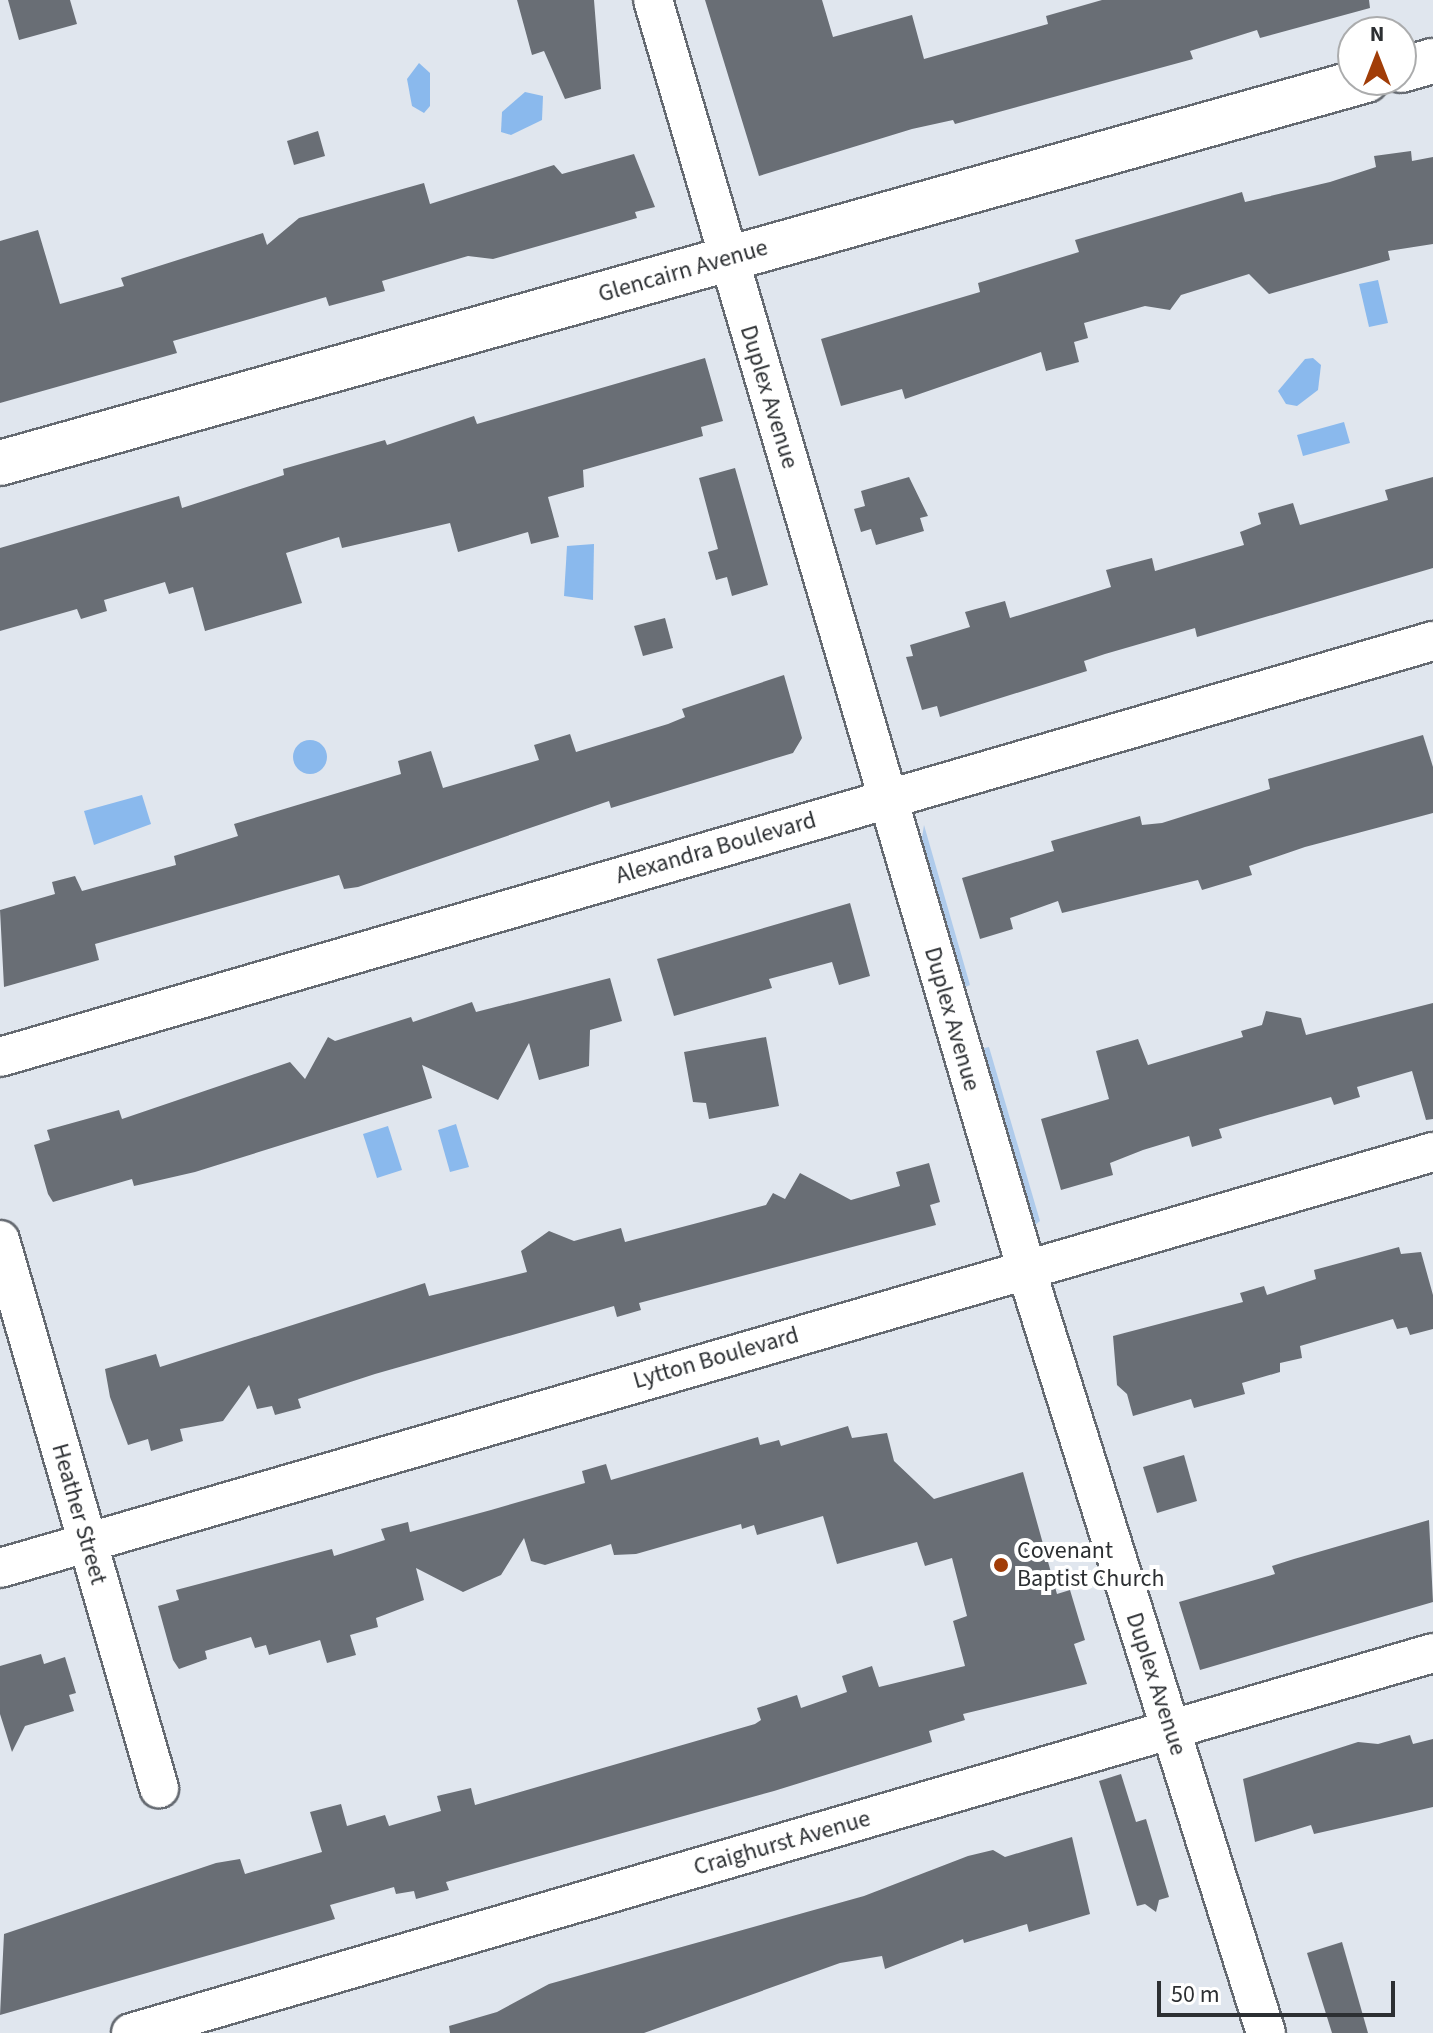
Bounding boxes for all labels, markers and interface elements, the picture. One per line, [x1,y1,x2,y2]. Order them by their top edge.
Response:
north arrow [1337,16,1417,96]
text: N [1370,18,1384,50]
street label: Glencairn Avenue [595,233,771,309]
street label: Duplex Avenue [734,322,804,472]
street label: Alexandra Boulevard [612,806,820,890]
street label: Duplex Avenue [918,944,986,1094]
street label: Lytton Boulevard [630,1321,802,1395]
street label: Heather Street [45,1440,113,1588]
place label: Covenant Baptist Church [1017,1537,1165,1593]
marker: Covenant Baptist Church [992,1556,1010,1574]
street label: Duplex Avenue [1119,1609,1193,1759]
street label: Craighurst Avenue [690,1804,874,1882]
scale bar [1161,1965,1399,2015]
text: 50 m [1171,1977,1220,2012]

